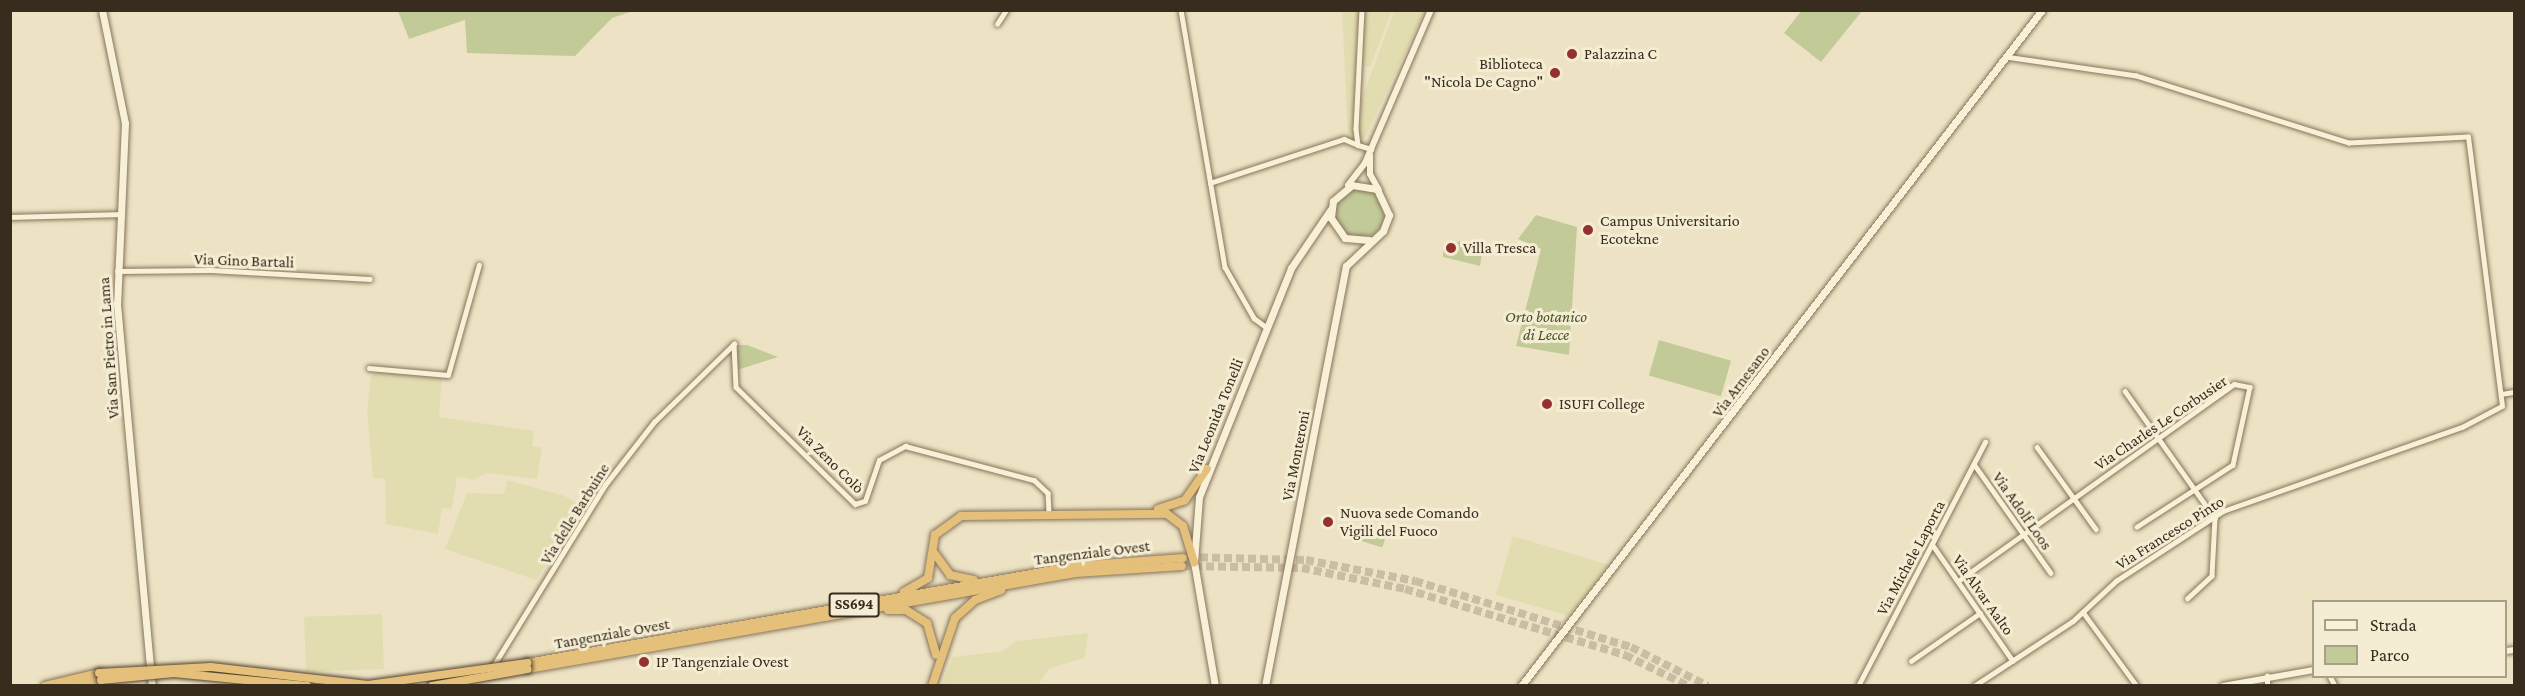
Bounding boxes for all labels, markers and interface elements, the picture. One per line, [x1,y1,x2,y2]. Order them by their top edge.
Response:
place label: Palazzina C [1584,44,1657,64]
marker: Palazzina C [1565,47,1579,61]
place label: Biblioteca "Nicola De Cagno" [1424,54,1543,92]
marker: Biblioteca "Nicola De Cagno" [1548,66,1562,80]
place label: Campus Universitario Ecotekne [1600,211,1740,249]
marker: Campus Universitario Ecotekne [1581,223,1595,237]
place label: Villa Tresca [1463,238,1536,258]
marker: Villa Tresca [1444,241,1458,255]
street label: Via Gino Bartali [194,250,294,272]
street label: Via San Pietro in Lama [94,276,124,420]
park label: Orto botanico di Lecce [1505,307,1587,345]
street label: Via Arnesano [1708,343,1774,421]
street label: Via Leonida Tonelli [1184,356,1248,476]
street label: Via Charles Le Corbusier [2091,371,2231,475]
place label: ISUFI College [1559,394,1645,414]
marker: ISUFI College [1540,397,1554,411]
street label: Via Monteroni [1278,409,1314,503]
street label: Via Zeno Colò [792,422,868,498]
street label: Via delle Barbuine [536,460,614,568]
street label: Via Adolf Loos [1988,468,2056,554]
street label: Via Francesco Pinto [2112,492,2228,574]
street label: Via Michele Laporta [1873,497,1949,619]
place label: Nuova sede Comando Vigili del Fuoco [1340,503,1479,541]
marker: Nuova sede Comando Vigili del Fuoco [1321,515,1335,529]
street label: Tangenziale Ovest [1033,536,1151,570]
street label: Via Alvar Aalto [1948,551,2018,639]
road number: SS694 [828,593,880,617]
legend [2312,600,2507,678]
street label: Tangenziale Ovest [553,614,671,654]
text: Strada [2370,615,2417,635]
text: Parco [2370,645,2409,665]
place label: IP Tangenziale Ovest [656,652,788,672]
marker: IP Tangenziale Ovest [637,655,651,669]

